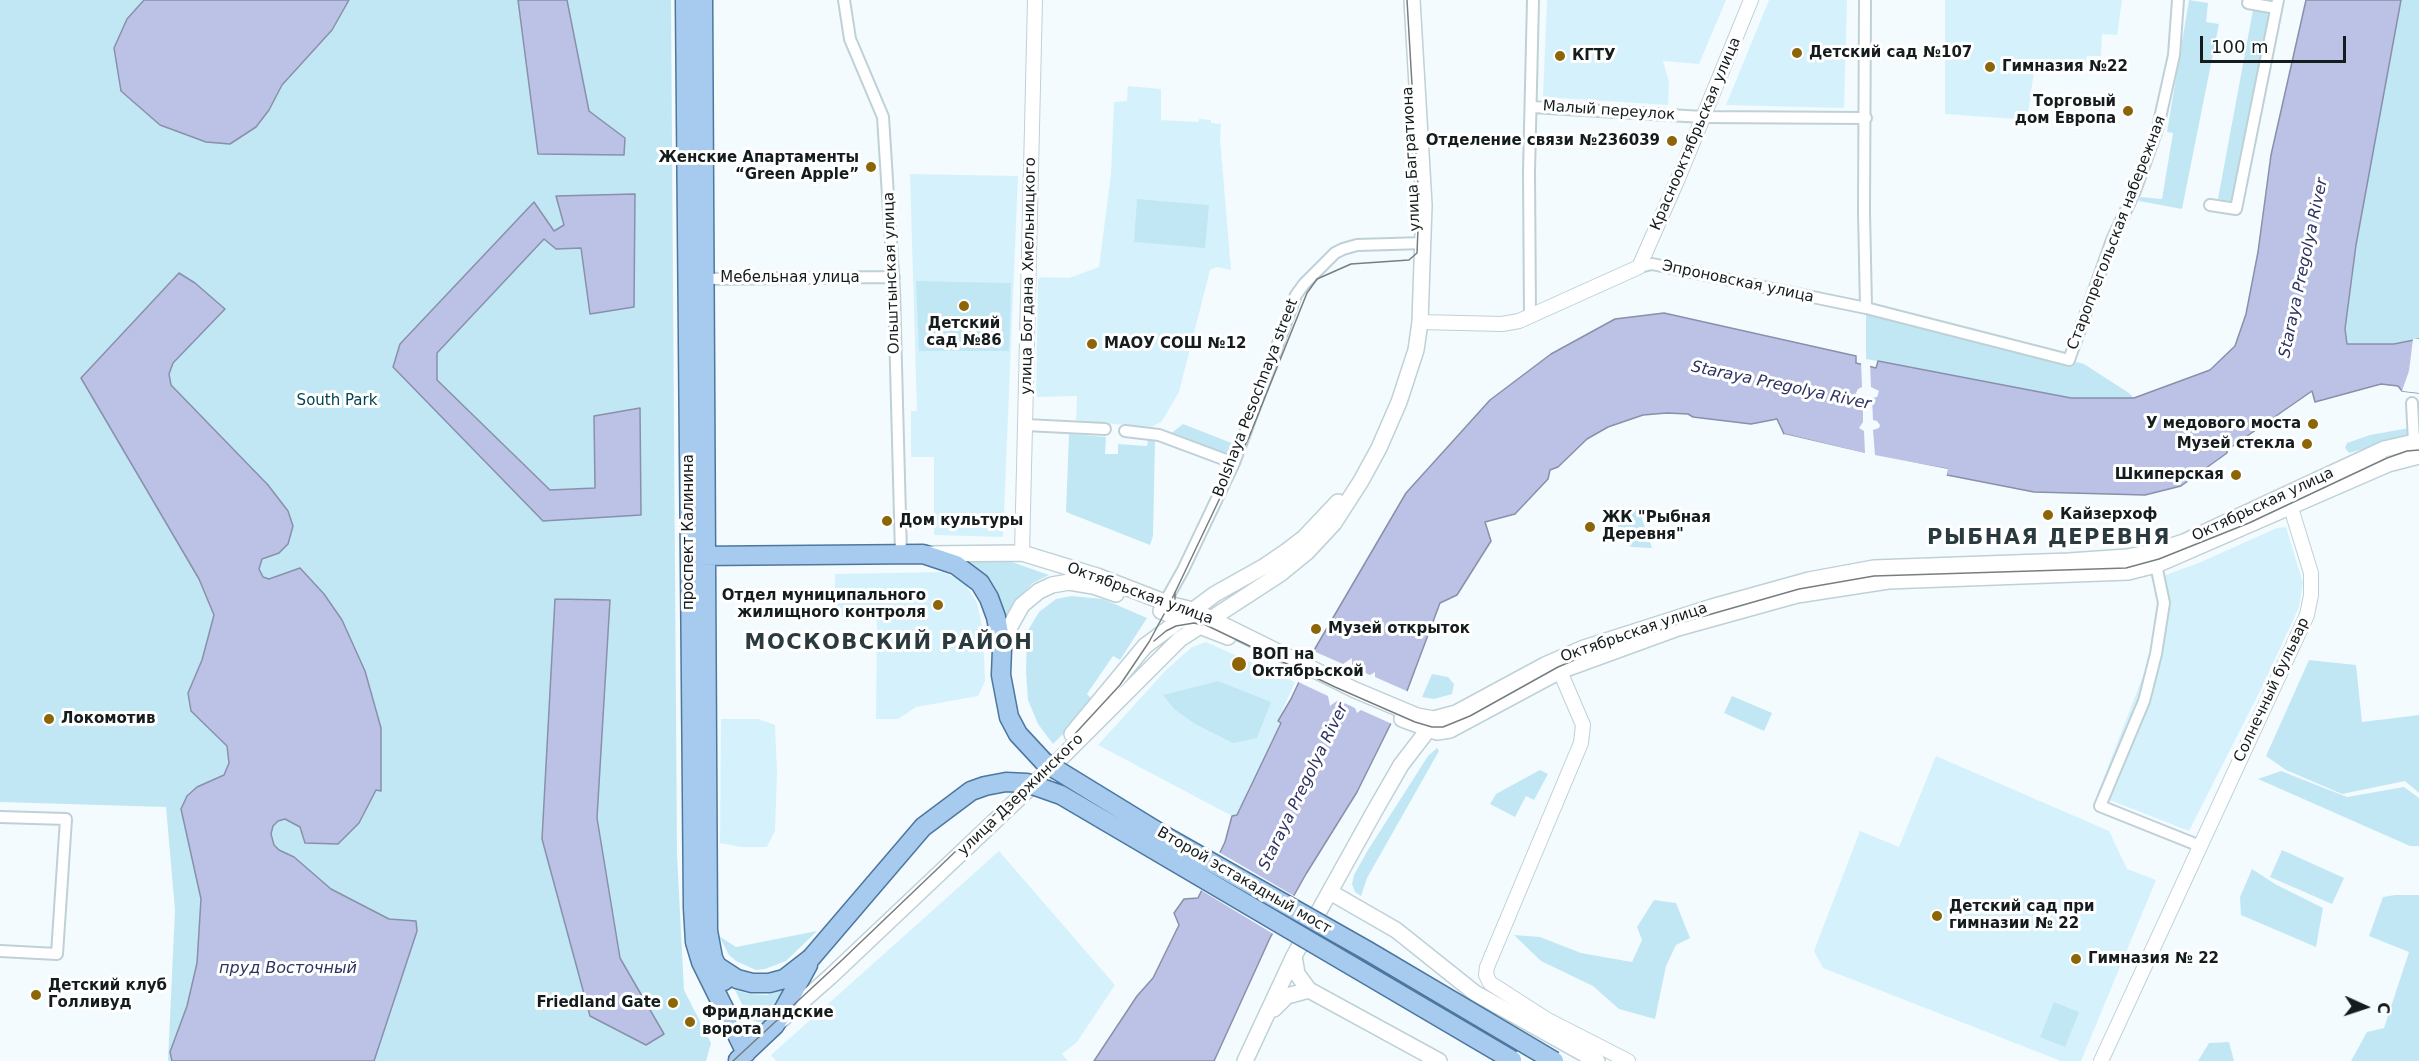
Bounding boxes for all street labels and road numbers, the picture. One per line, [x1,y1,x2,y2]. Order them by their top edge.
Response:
street label: Краснооктябрьская улица [1647,35,1745,233]
street label: улица Багратиона [1399,86,1425,232]
street label: Малый переулок [1542,97,1676,125]
street label: Старопрегольская набережная [2064,113,2170,353]
street label: улица Богдана Хмельницкого [1018,157,1040,395]
street label: Ольштынская улица [880,192,904,354]
street label: Эпроновская улица [1660,257,1816,307]
street label: Мебельная улица [720,269,860,287]
street label: Bolshaya Pesochnaya street [1210,296,1302,500]
street label: проспект Калинина [680,454,698,610]
street label: Октябрьская улица [2189,464,2337,546]
street label: Октябрьская улица [1064,559,1216,629]
street label: Октябрьская улица [1558,599,1710,667]
street label: Солнечный бульвар [2231,615,2313,765]
street label: улица Дзержинского [955,730,1087,860]
street label: Второй эстакадный мост [1154,824,1334,938]

